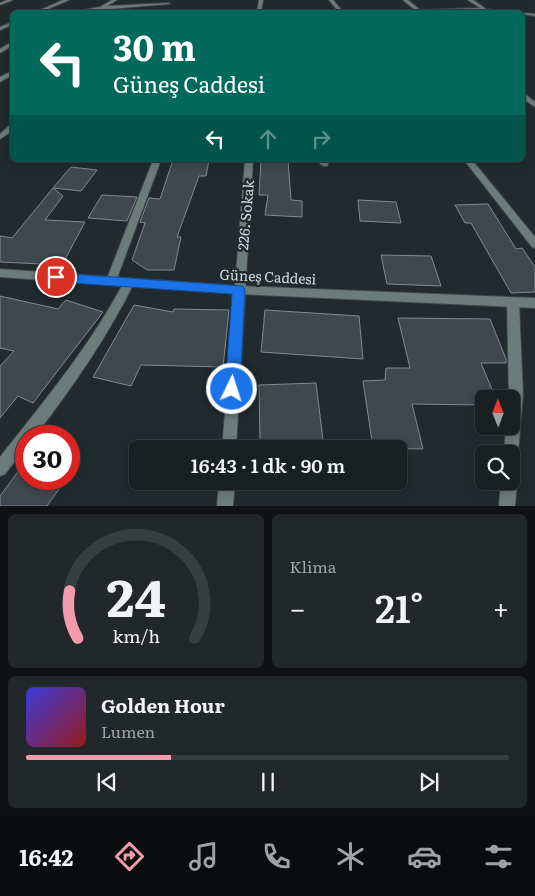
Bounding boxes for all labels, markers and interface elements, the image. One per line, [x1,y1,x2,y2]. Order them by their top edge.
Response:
text: 30 m [113,20,196,72]
icon: left [30,30,95,95]
text: Güneş Caddesi [113,67,265,100]
icon: left [201,125,229,153]
icon: ahead [254,125,282,153]
icon: right [307,125,335,153]
street label: 226. Sokak [232,179,258,251]
pin [35,256,77,298]
icon: arrive [42,263,70,291]
street label: Güneş Caddesi [219,263,317,289]
position arrow [205,362,257,414]
north arrow [475,390,520,435]
map controls [475,390,520,490]
speed limit sign: 30 [15,425,80,490]
button: search [475,445,520,490]
text: 16:43 · 1 dk · 90 m [191,451,345,479]
text: Klima [290,554,336,578]
text: 24 [106,556,165,633]
text: 21° [375,578,424,635]
text: − [290,586,306,628]
text: + [493,586,509,628]
text: km/h [112,622,160,649]
text: Golden Hour [101,691,225,719]
text: Lumen [101,719,155,743]
icon: previous [93,768,121,796]
icon: pause [254,768,282,796]
icon: next [415,768,443,796]
icon: directions [112,839,147,874]
icon: music [186,839,221,874]
icon: phone [259,839,294,874]
icon: climate [333,839,368,874]
icon: car [407,839,442,874]
icon: filters [481,839,516,874]
text: 16:42 [19,840,73,873]

